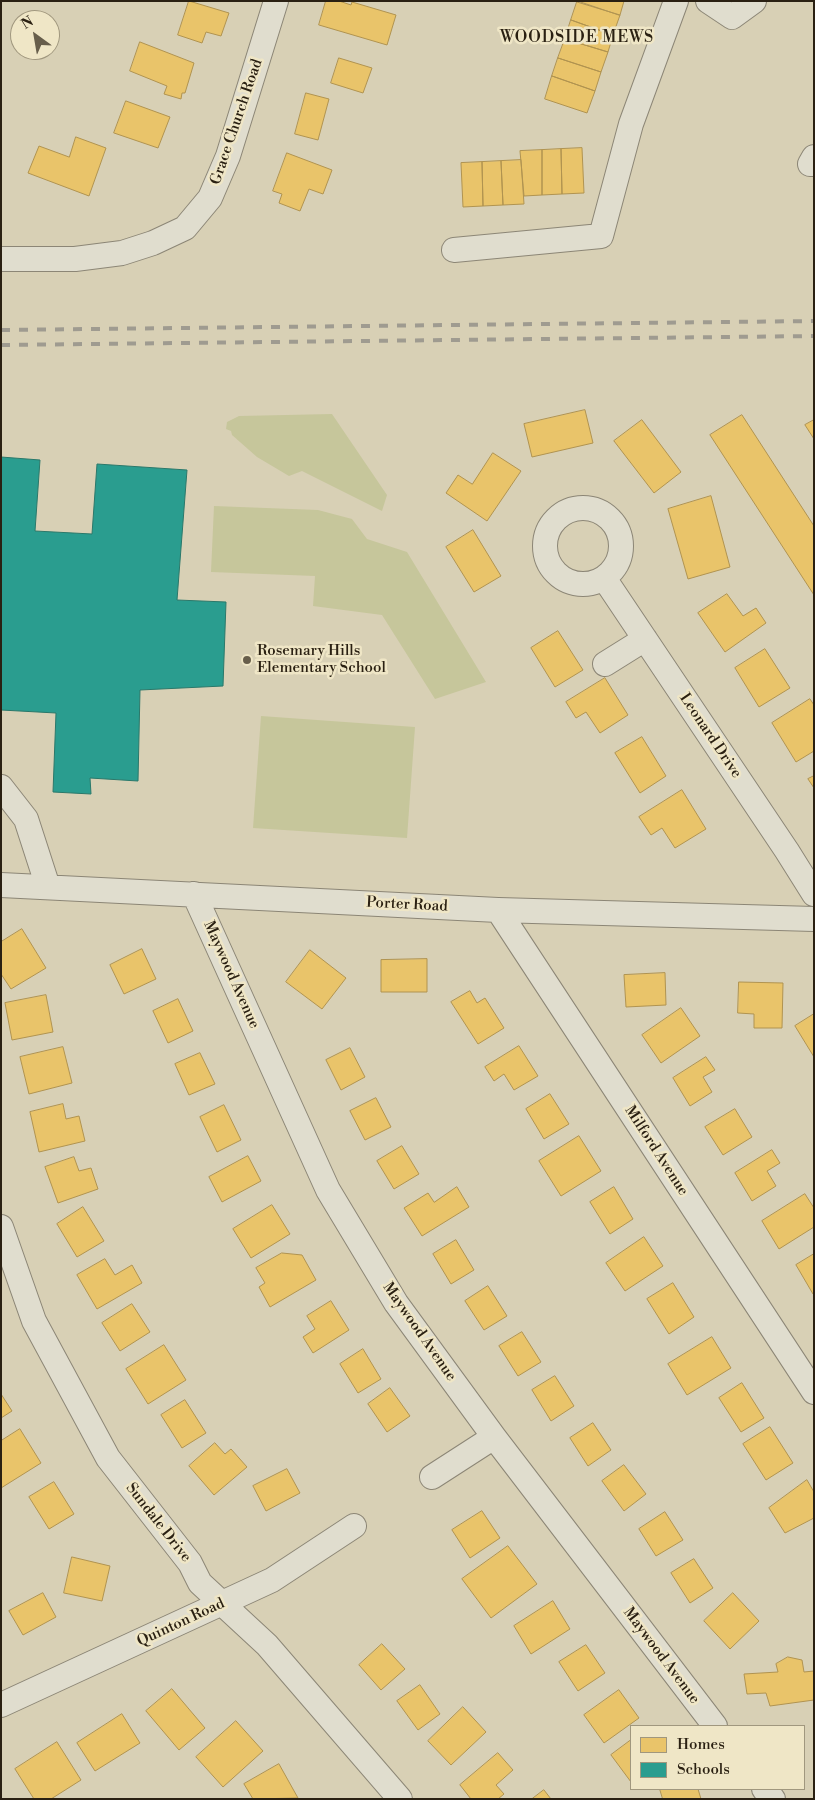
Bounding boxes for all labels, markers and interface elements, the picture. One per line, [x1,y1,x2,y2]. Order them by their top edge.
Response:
north arrow [10,10,60,60]
text: N [18,13,37,34]
district label: WOODSIDE MEWS [498,28,656,48]
street label: Grace Church Road [207,57,267,187]
place label: Rosemary Hills Elementary School [257,642,386,677]
marker: Rosemary Hills Elementary School [241,654,253,666]
street label: Leonard Drive [675,690,745,782]
street label: Porter Road [366,894,448,916]
street label: Maywood Avenue [199,918,263,1032]
street label: Milford Avenue [620,1103,692,1199]
street label: Maywood Avenue [378,1279,460,1385]
street label: Sundale Drive [122,1480,194,1566]
street label: Quinton Road [134,1595,228,1651]
street label: Maywood Avenue [619,1604,703,1708]
legend [630,1725,805,1790]
text: Homes [677,1735,725,1754]
text: Schools [677,1760,730,1779]

